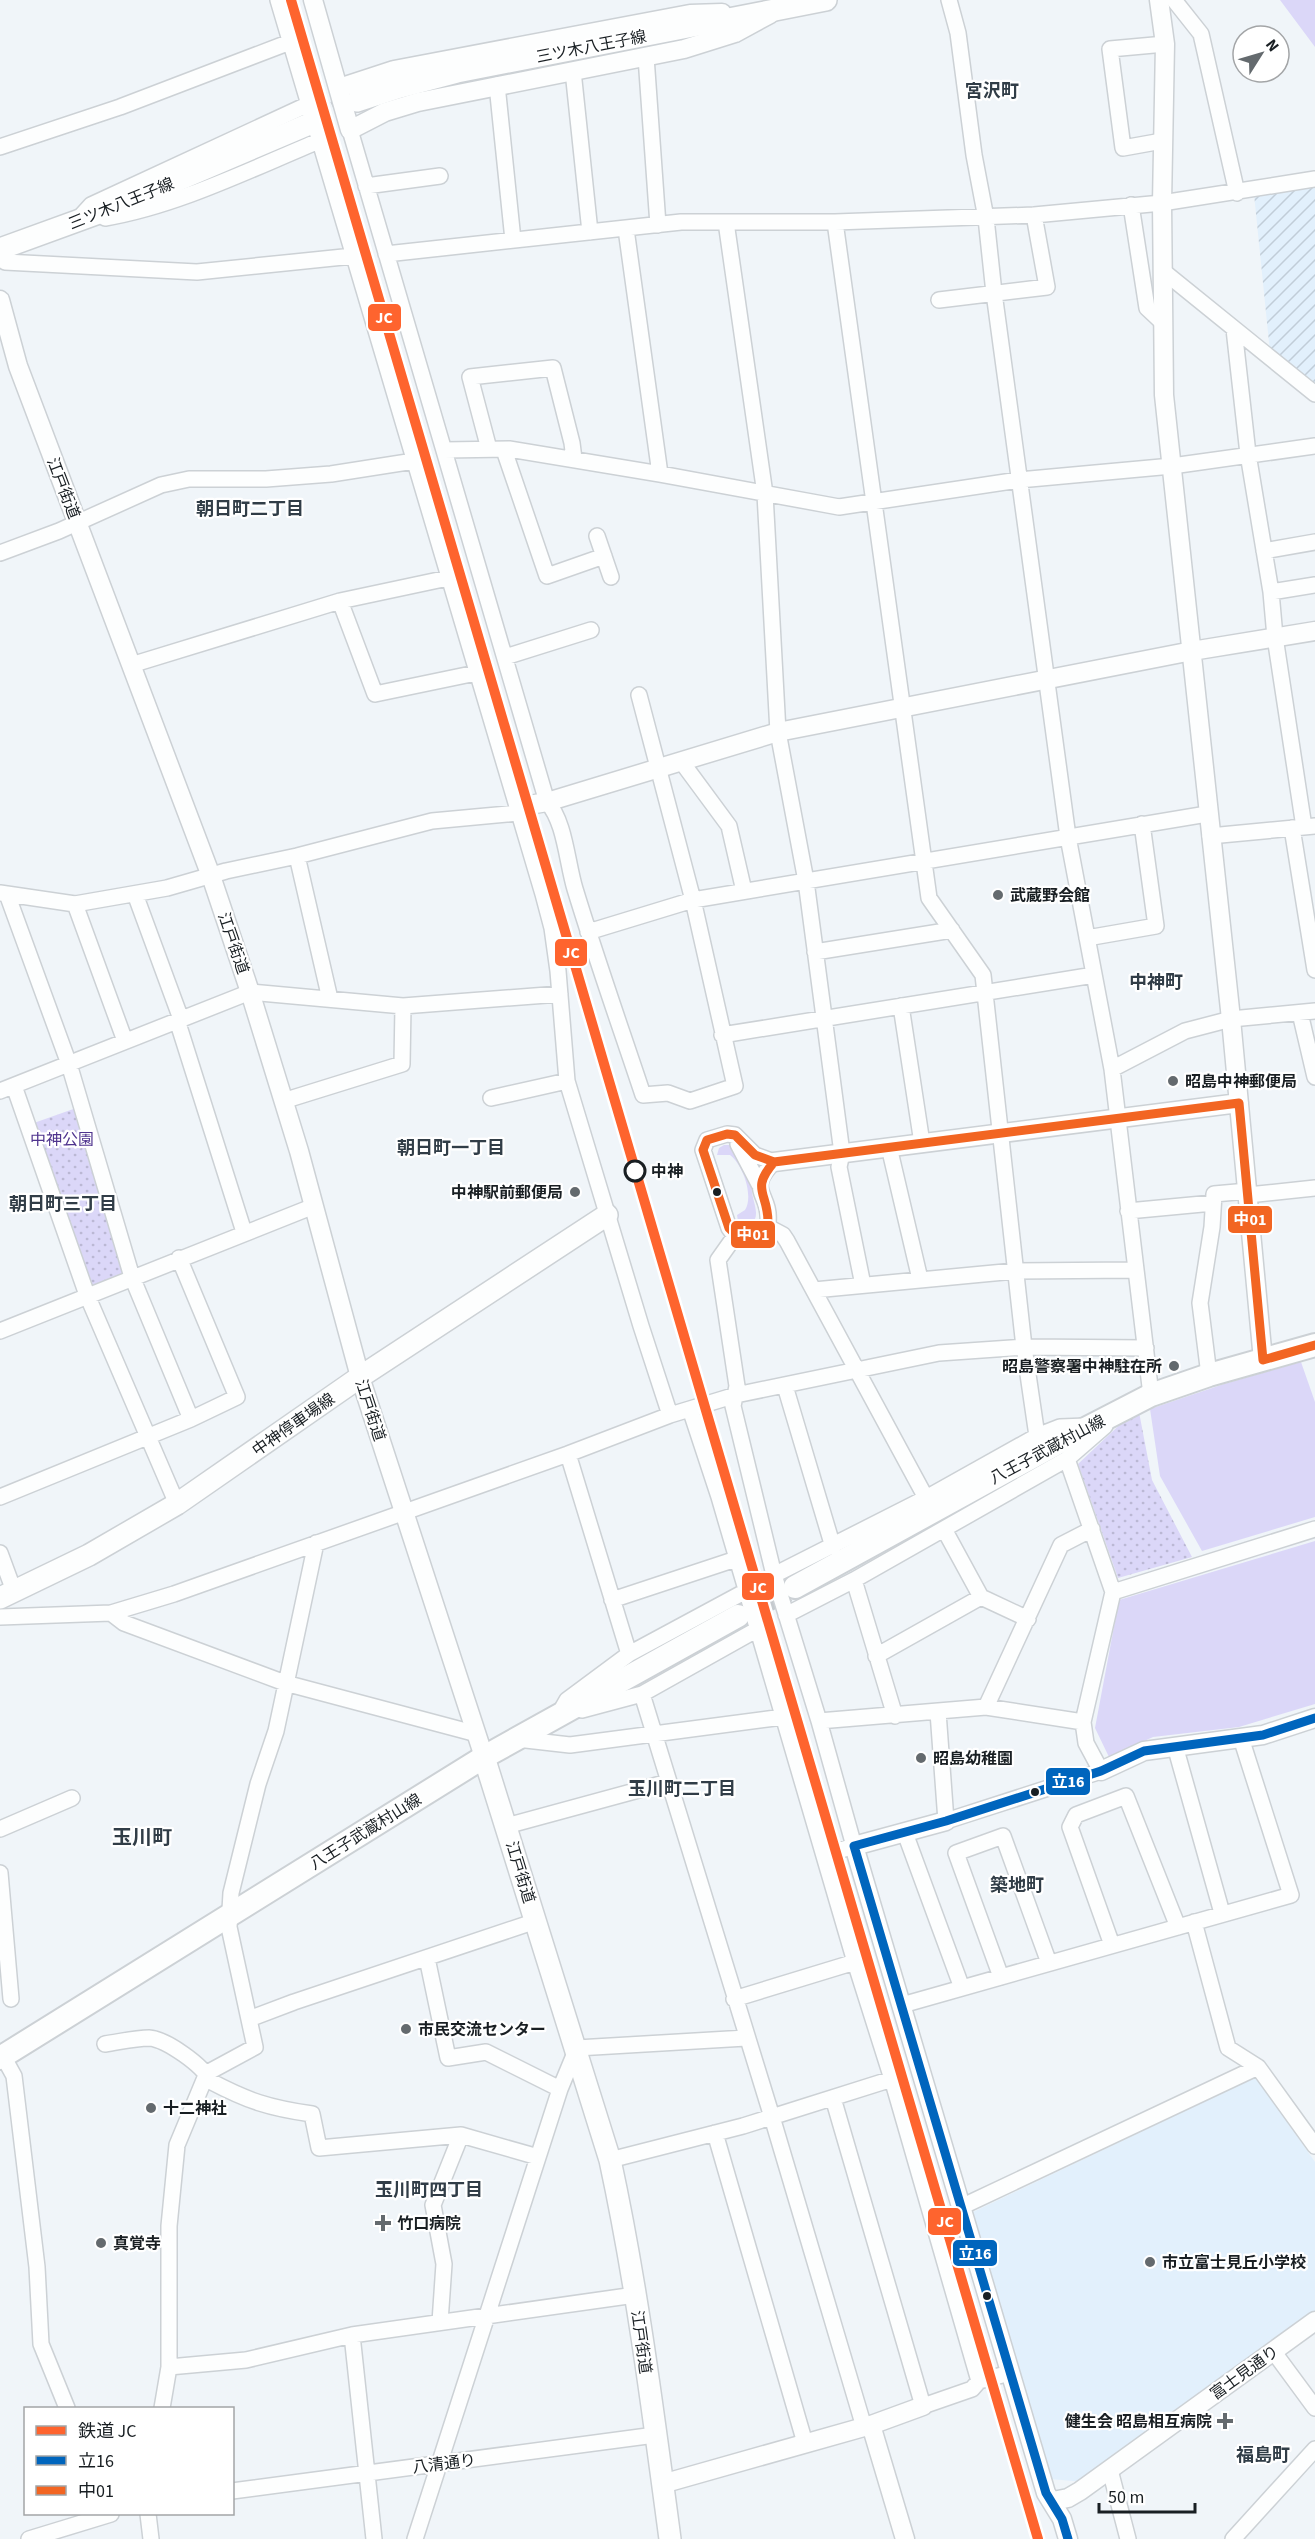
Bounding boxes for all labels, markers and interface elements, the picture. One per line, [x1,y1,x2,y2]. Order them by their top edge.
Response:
north arrow [1231,24,1291,84]
street label: 三ツ木八王子線 [534,25,648,68]
text: N [1260,35,1284,56]
district label: 宮沢町 [965,79,1019,104]
street label: 三ツ木八王子線 [65,173,177,235]
line badge: JC [367,303,402,332]
text: JC [375,307,393,329]
street label: 江戸街道 [41,455,85,522]
district label: 朝日町二丁目 [196,497,304,522]
place label: 武蔵野会館 [1010,885,1090,907]
marker: 武蔵野会館 [991,888,1005,902]
street label: 江戸街道 [212,909,254,977]
line badge: JC [554,938,588,967]
text: JC [562,942,580,964]
district label: 中神町 [1129,970,1183,995]
place label: 昭島中神郵便局 [1185,1071,1297,1093]
marker: 昭島中神郵便局 [1166,1074,1180,1088]
park label: 中神公園 [30,1129,94,1151]
district label: 朝日町一丁目 [397,1136,505,1161]
marker: 中神 [624,1160,646,1182]
place label: 中神 [651,1161,683,1183]
place label: 中神駅前郵便局 [451,1182,563,1204]
marker: 中神駅前郵便局 [568,1185,582,1199]
unlabelled marker [711,1186,723,1198]
district label: 朝日町三丁目 [9,1192,117,1217]
line badge: 中01 [1227,1205,1273,1234]
text: 中01 [1234,1209,1266,1231]
line badge: 中01 [730,1220,776,1249]
text: 中01 [737,1224,769,1246]
place label: 昭島警察署中神駐在所 [1002,1356,1162,1378]
marker: 昭島警察署中神駐在所 [1167,1359,1181,1373]
street label: 江戸街道 [350,1376,390,1444]
street label: 中神停車場線 [248,1388,339,1461]
street label: 八王子武蔵村山線 [986,1410,1109,1490]
line badge: JC [741,1572,775,1601]
text: JC [749,1577,767,1599]
place label: 昭島幼稚園 [933,1748,1013,1770]
marker: 昭島幼稚園 [914,1751,928,1765]
line badge: 立16 [1045,1767,1091,1796]
text: 立16 [1052,1771,1084,1793]
district label: 玉川町二丁目 [628,1777,736,1802]
unlabelled marker [1029,1786,1041,1798]
street label: 八王子武蔵村山線 [305,1789,426,1875]
district label: 玉川町 [112,1824,172,1852]
street label: 江戸街道 [500,1838,540,1906]
district label: 築地町 [990,1873,1044,1898]
place label: 市民交流センター [418,2019,546,2041]
marker: 市民交流センター [399,2022,413,2036]
place label: 十二神社 [163,2098,227,2120]
marker: 十二神社 [144,2101,158,2115]
district label: 玉川町四丁目 [375,2178,483,2203]
line badge: JC [927,2207,962,2236]
text: JC [936,2211,954,2233]
place label: 竹口病院 [397,2213,461,2235]
marker: 竹口病院 [374,2214,392,2232]
place label: 真覚寺 [113,2233,161,2255]
marker: 真覚寺 [94,2236,108,2250]
line badge: 立16 [952,2239,998,2267]
text: 立16 [959,2243,991,2265]
place label: 市立富士見丘小学校 [1162,2252,1306,2274]
marker: 市立富士見丘小学校 [1143,2255,1157,2269]
unlabelled marker [981,2290,993,2302]
street label: 江戸街道 [626,2309,656,2375]
street label: 富士見通り [1206,2340,1283,2405]
legend [24,2407,234,2515]
place label: 健生会 昭島相互病院 [1065,2411,1212,2433]
marker: 健生会 昭島相互病院 [1216,2412,1234,2430]
text: 鉄道 JC [78,2419,137,2444]
district label: 福島町 [1236,2443,1290,2468]
text: 立16 [78,2449,114,2474]
street label: 八清通り [411,2449,477,2479]
scale bar [1099,2476,1195,2514]
text: 中01 [78,2479,114,2504]
text: 50 m [1108,2485,1144,2510]

